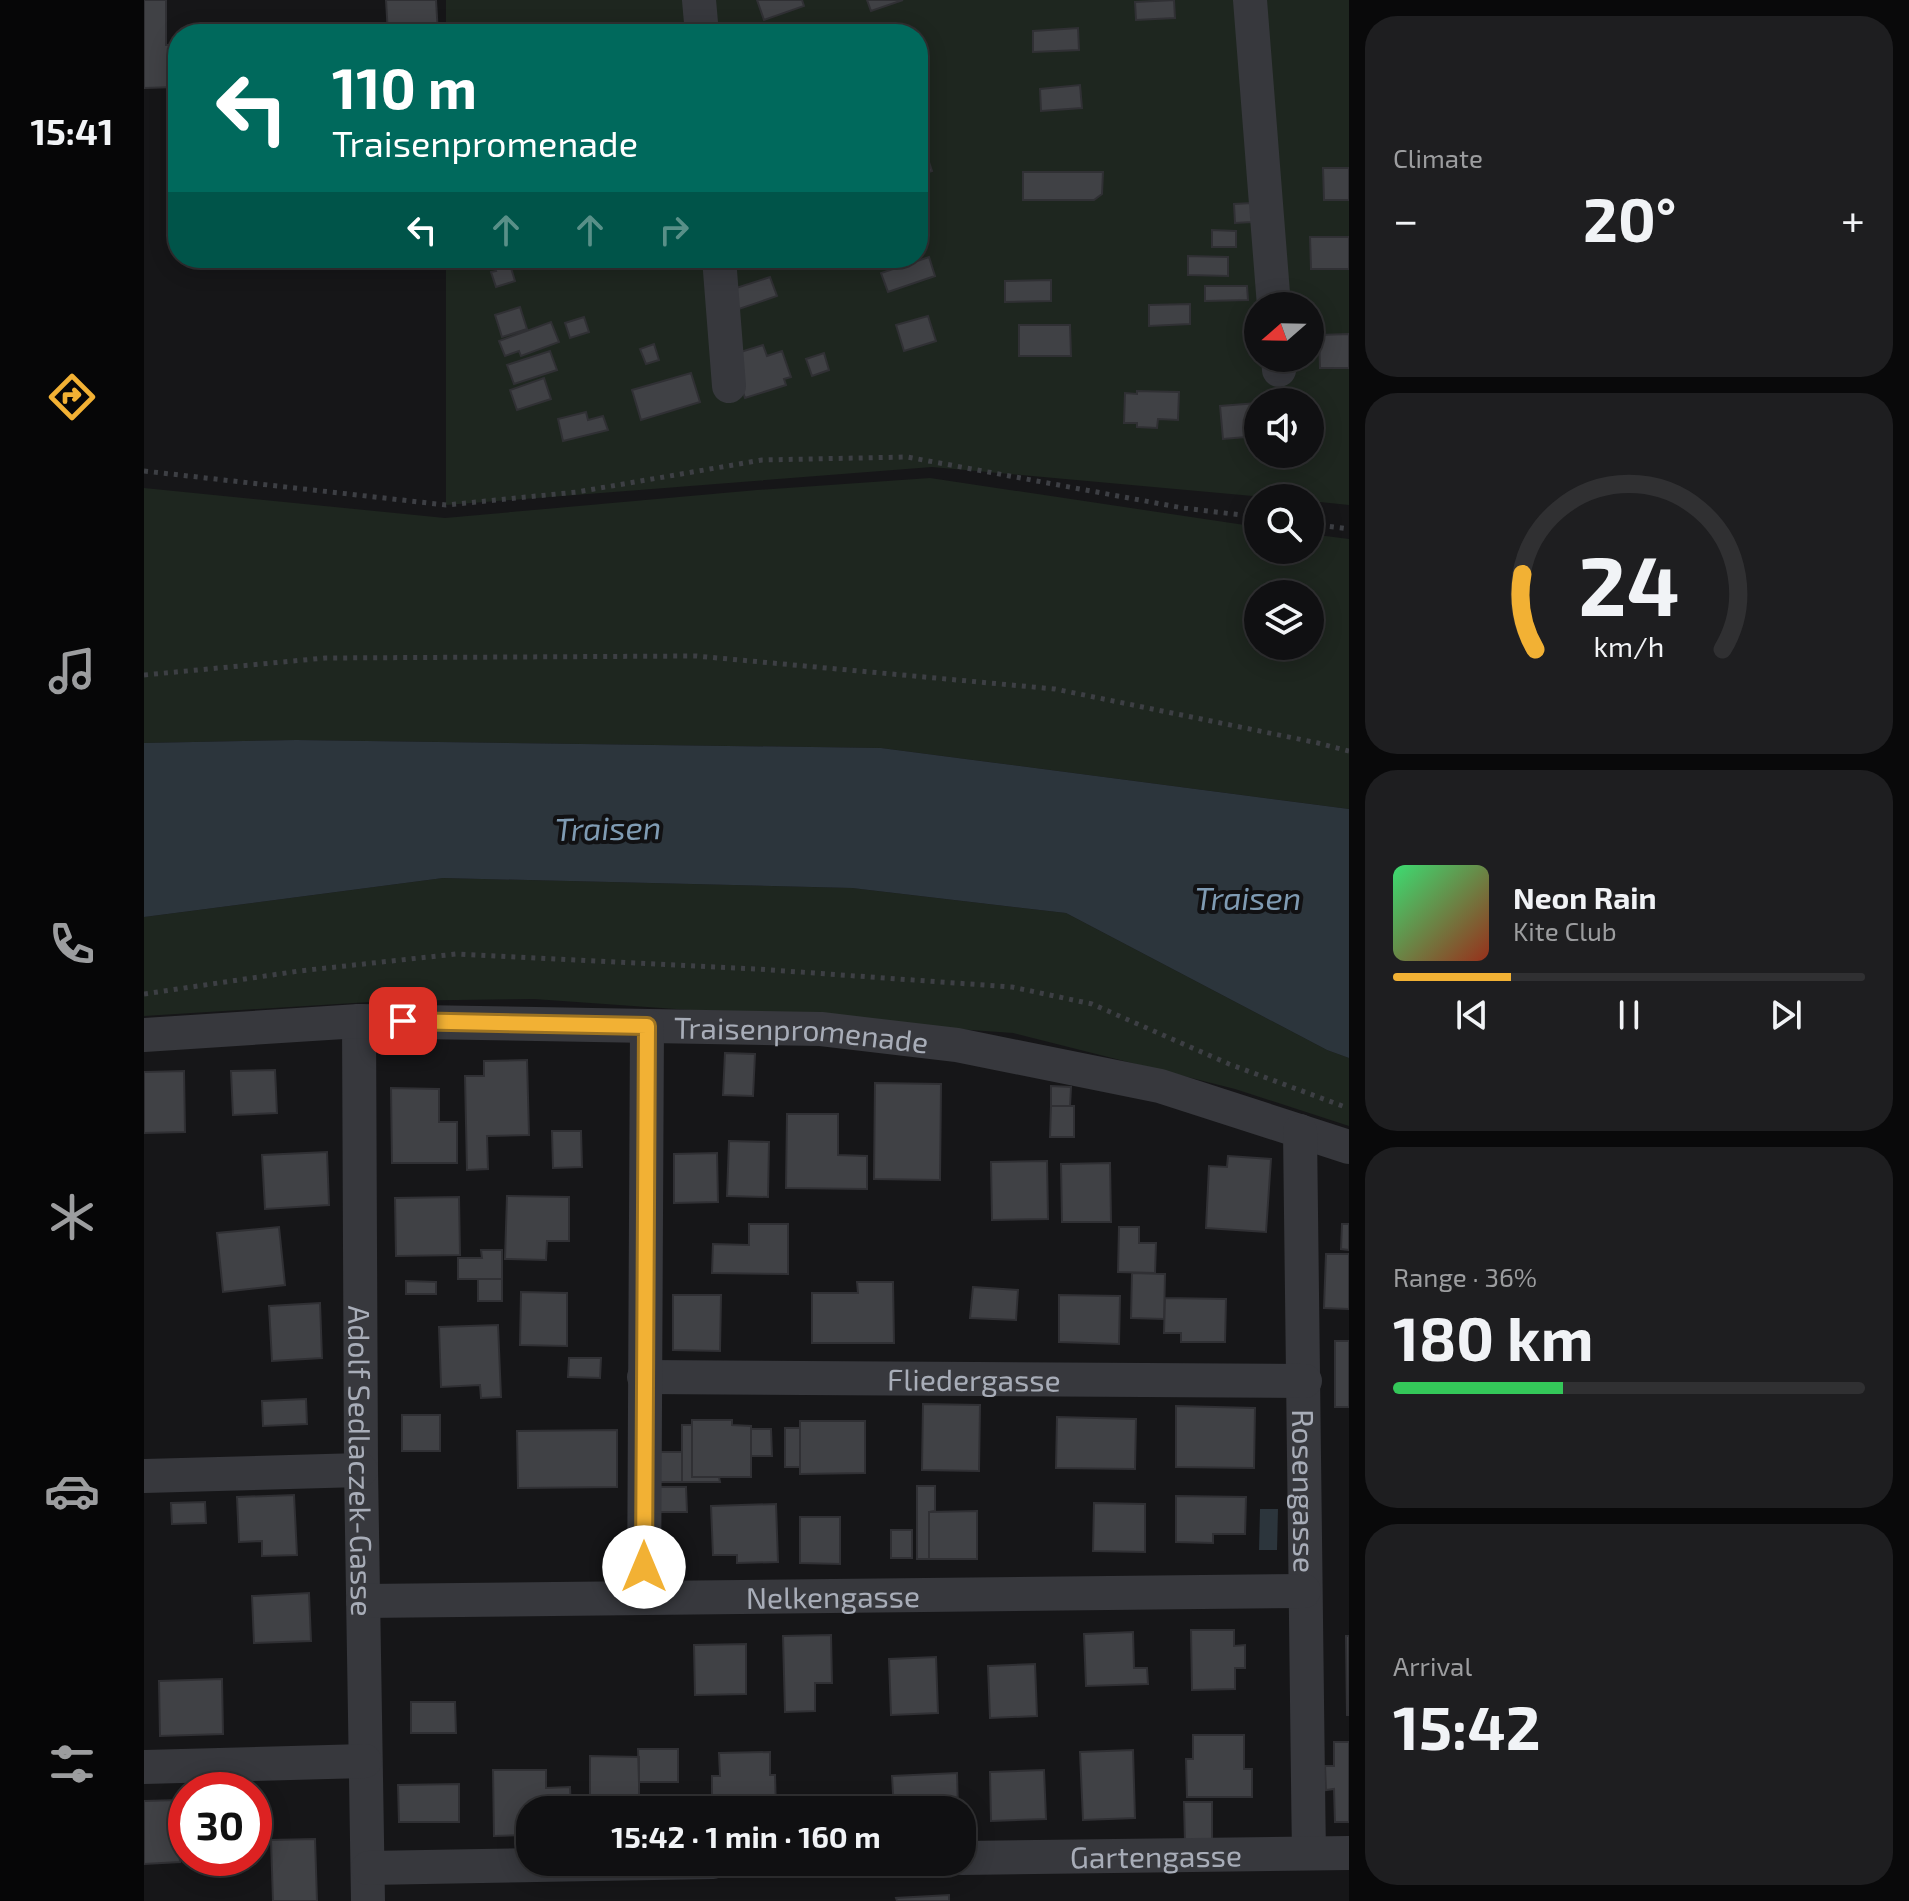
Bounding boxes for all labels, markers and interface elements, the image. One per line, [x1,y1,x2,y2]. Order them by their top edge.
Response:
text: 110 m [332,53,477,120]
icon: left [200,56,304,160]
text: 15:41 [30,109,114,152]
text: Traisenpromenade [332,121,638,164]
text: Climate [1393,142,1483,173]
text: 20° [1583,182,1676,254]
text: − [1393,192,1419,245]
text: + [1841,192,1865,245]
icon: left [400,208,444,252]
icon: ahead [484,208,528,252]
icon: ahead [568,208,612,252]
icon: right [652,208,696,252]
north arrow [1244,292,1324,372]
map controls [1244,292,1324,660]
icon: directions [44,369,100,425]
button: sound [1244,388,1324,468]
button: search [1244,484,1324,564]
text: 24 [1578,532,1680,632]
button: layers [1244,580,1324,660]
text: km/h [1594,628,1664,663]
icon: music [44,643,100,699]
water label: Traisen [554,807,662,847]
water label: Traisen [1195,878,1301,916]
text: Neon Rain [1513,879,1657,915]
text: Kite Club [1513,915,1617,946]
icon: phone [44,916,100,972]
pin [369,987,437,1055]
icon: previous [1450,993,1494,1037]
icon: pause [1607,993,1651,1037]
icon: next [1764,993,1808,1037]
icon: arrive [381,999,425,1043]
street label: Traisenpromenade [674,1008,930,1060]
icon: climate [44,1189,100,1245]
text: Range · 36% [1393,1261,1537,1292]
text: 180 km [1393,1301,1594,1373]
street label: Adolf Sedlaczek-Gasse [342,1305,381,1617]
street label: Fliedergasse [887,1360,1061,1398]
street label: Rosengasse [1286,1409,1324,1573]
icon: car [44,1463,100,1519]
position arrow [602,1525,686,1609]
street label: Nelkengasse [746,1577,920,1615]
text: Arrival [1393,1650,1472,1681]
text: 15:42 [1393,1690,1541,1762]
icon: filters [44,1736,100,1792]
speed limit sign: 30 [168,1772,272,1876]
text: 15:42 · 1 min · 160 m [611,1818,881,1854]
street label: Gartengasse [1070,1836,1242,1875]

